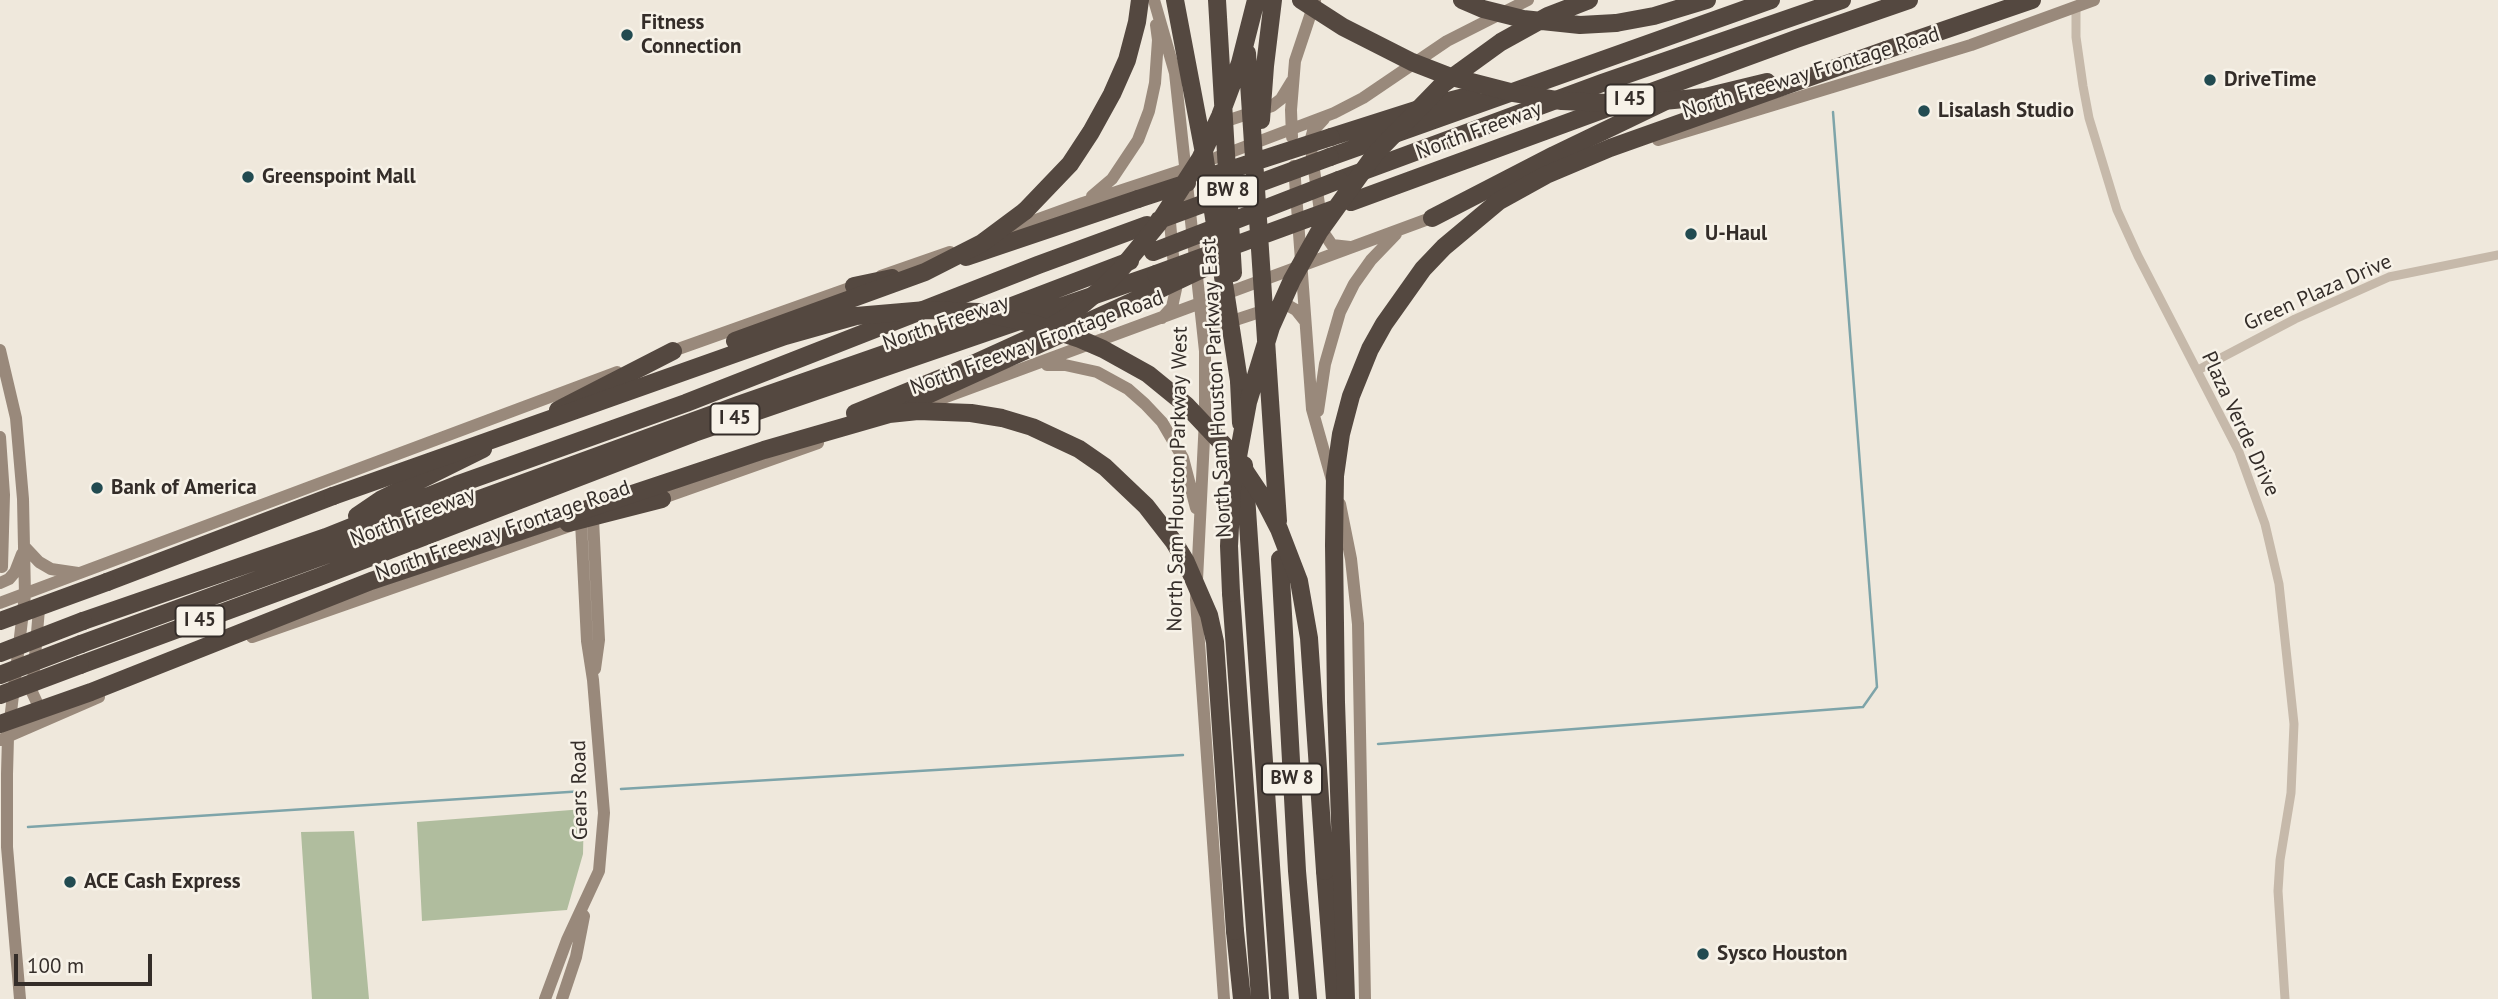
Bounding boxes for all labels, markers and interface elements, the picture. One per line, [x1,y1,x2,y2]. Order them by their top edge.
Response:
place label: Fitness Connection [641,10,742,60]
street label: North Freeway Frontage Road [1679,22,1943,124]
marker: Fitness Connection [619,27,635,43]
place label: DriveTime [2224,67,2316,93]
marker: DriveTime [2202,72,2218,88]
road number: I 45 [1606,85,1654,116]
street label: North Freeway [1413,97,1545,165]
place label: Lisalash Studio [1938,98,2074,124]
marker: Lisalash Studio [1916,103,1932,119]
place label: Greenspoint Mall [262,164,416,190]
marker: Greenspoint Mall [240,169,256,185]
road number: BW 8 [1198,176,1258,206]
place label: U-Haul [1705,221,1767,247]
marker: U-Haul [1683,226,1699,242]
street label: North Sam Houston Parkway East [1197,238,1237,538]
street label: Green Plaza Drive [2240,249,2396,337]
street label: North Freeway Frontage Road [907,285,1167,401]
street label: North Freeway [880,290,1012,356]
street label: North Sam Houston Parkway West [1163,326,1193,632]
street label: Plaza Verde Drive [2195,348,2285,500]
road number: I 45 [710,404,760,434]
place label: Bank of America [111,475,257,501]
street label: North Freeway Frontage Road [372,475,634,587]
marker: Bank of America [89,480,105,496]
street label: North Freeway [347,482,479,552]
road number: I 45 [176,606,224,636]
street label: Gears Road [567,740,593,840]
road number: BW 8 [1262,764,1322,794]
place label: ACE Cash Express [84,869,241,895]
marker: ACE Cash Express [62,874,78,890]
scale bar [18,940,156,984]
place label: Sysco Houston [1717,941,1847,967]
marker: Sysco Houston [1695,946,1711,962]
text: 100 m [27,952,84,979]

